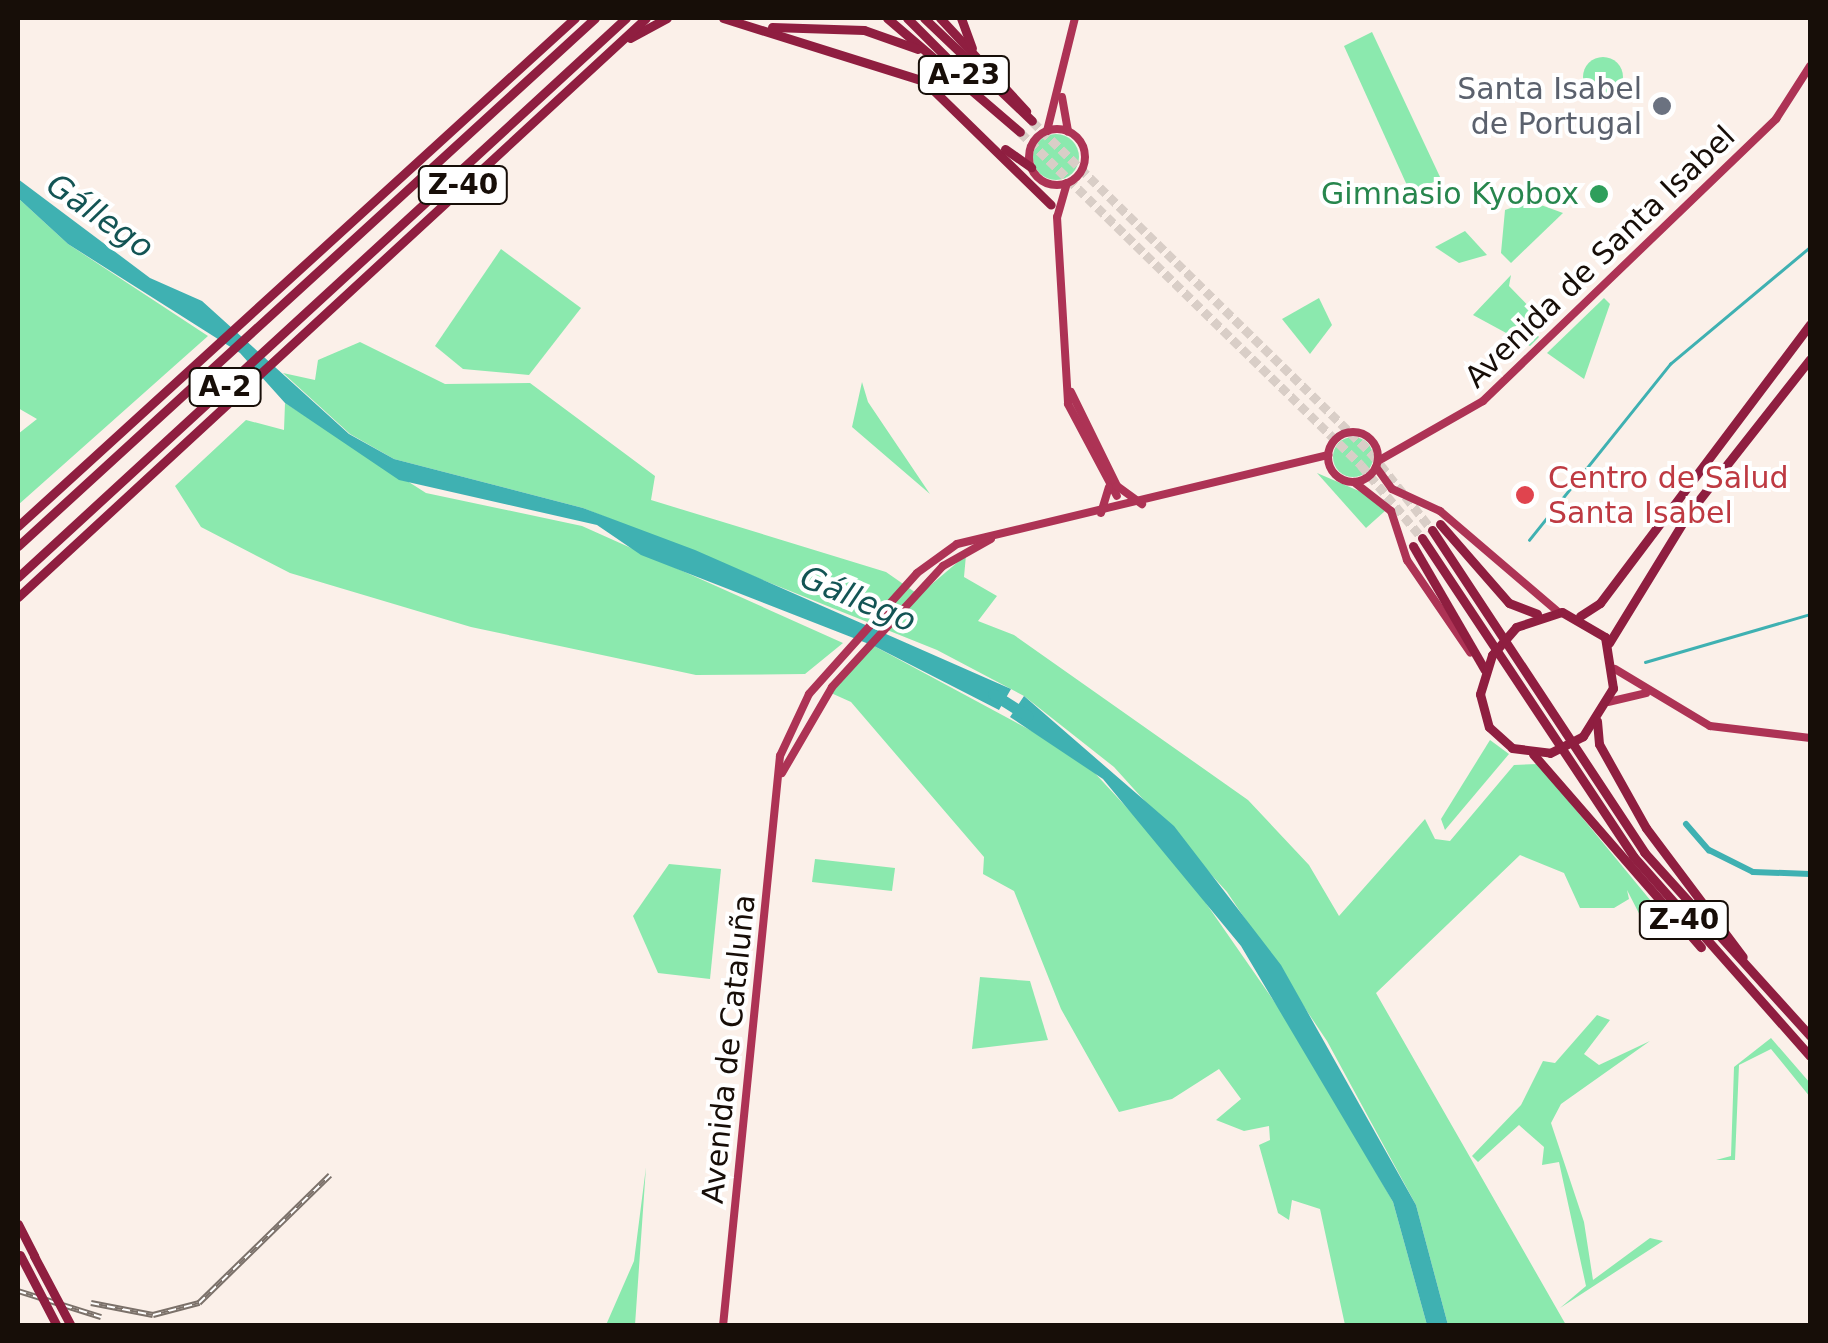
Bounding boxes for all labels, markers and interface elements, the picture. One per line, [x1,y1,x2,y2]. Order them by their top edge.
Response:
road number: A-23 [916,52,1012,98]
place label: Santa Isabel de Portugal [1457,71,1642,142]
marker: Santa Isabel de Portugal [1651,95,1673,117]
street label: Avenida de Santa Isabel [1458,119,1742,395]
road number: Z-40 [416,162,510,208]
water label: Gállego [39,165,161,267]
place label: Gimnasio Kyobox [1321,176,1579,212]
marker: Gimnasio Kyobox [1588,183,1610,205]
road number: A-2 [188,364,262,410]
place label: Centro de Salud Santa Isabel [1548,460,1789,530]
marker: Centro de Salud Santa Isabel [1512,482,1538,508]
water label: Gállego [794,558,922,640]
street label: Avenida de Cataluña [695,893,763,1205]
road number: Z-40 [1636,897,1732,943]

